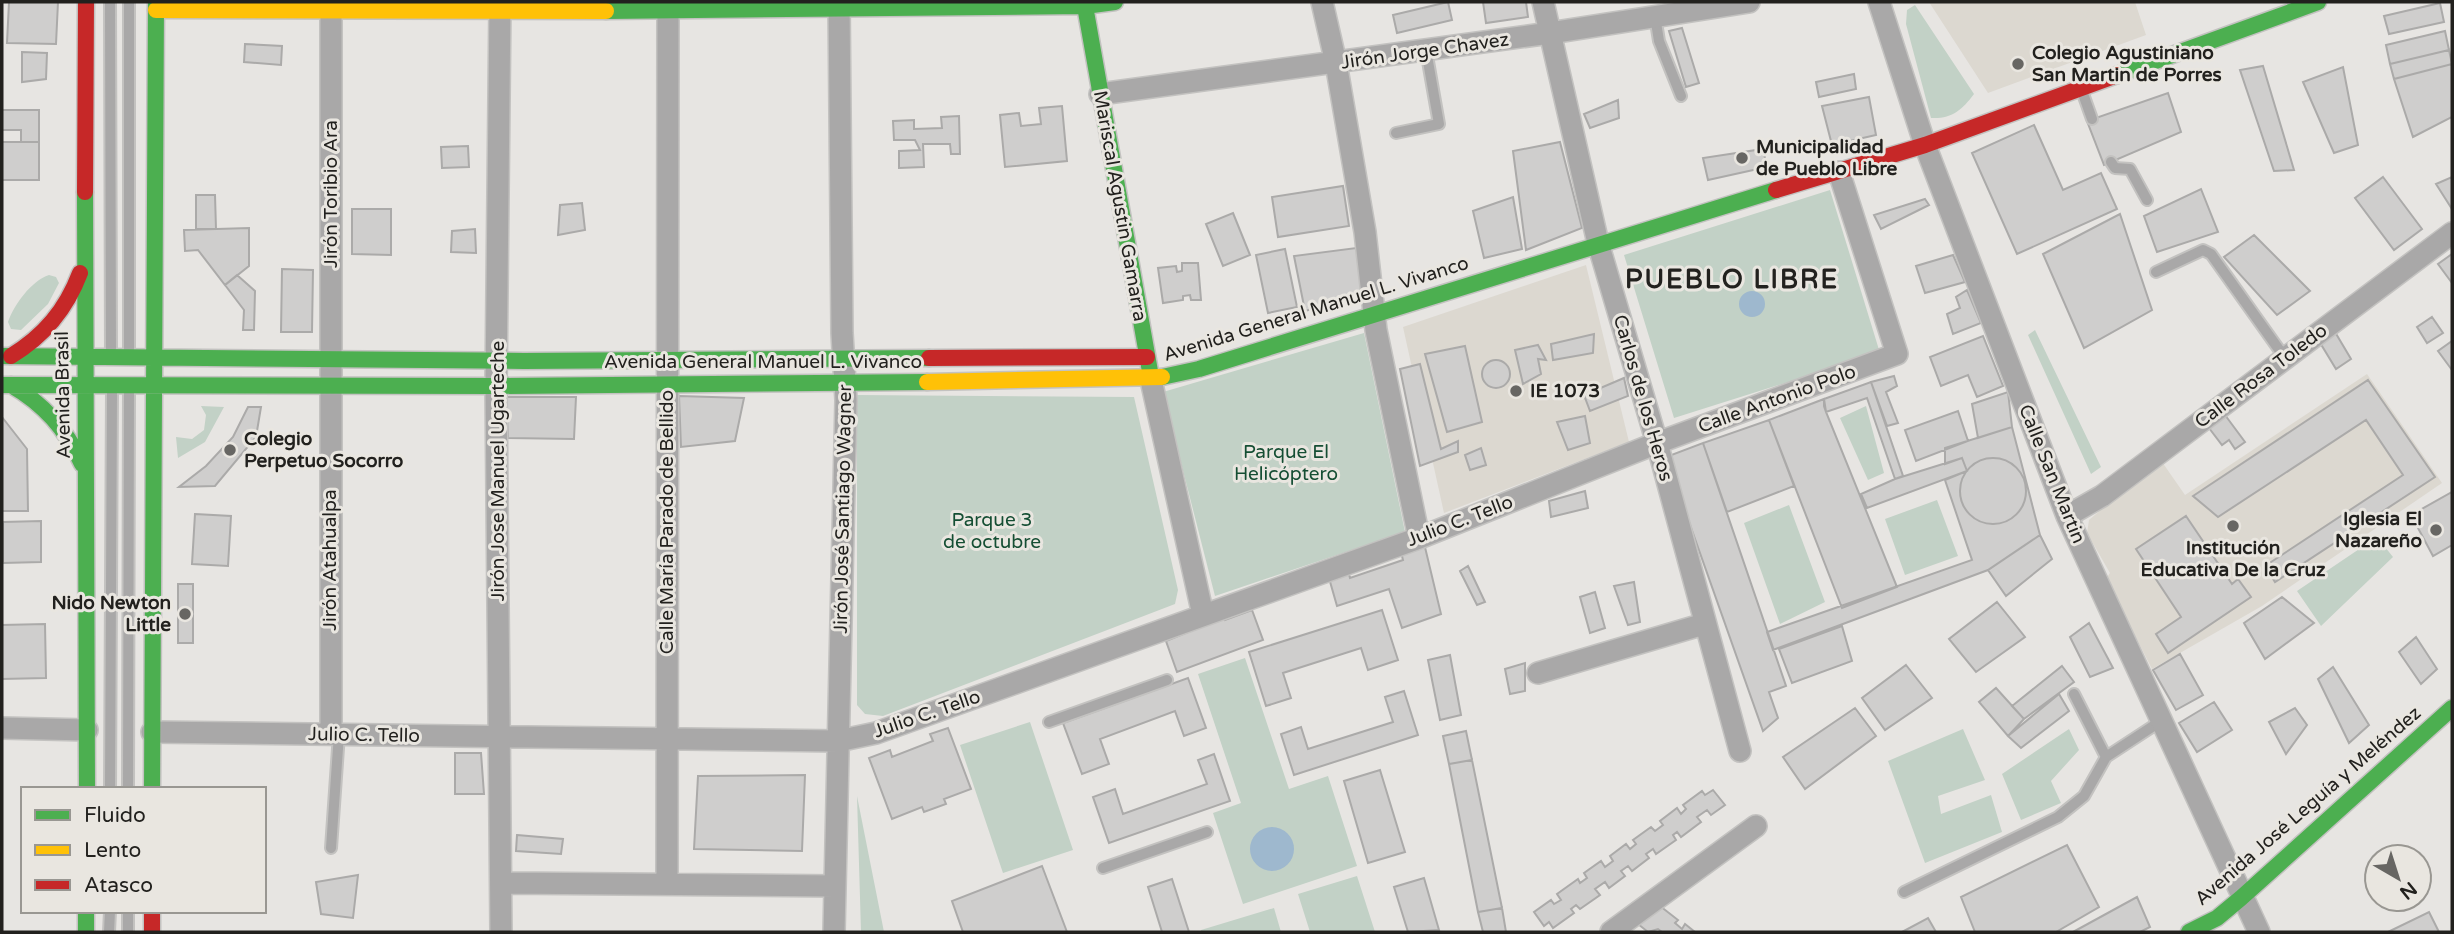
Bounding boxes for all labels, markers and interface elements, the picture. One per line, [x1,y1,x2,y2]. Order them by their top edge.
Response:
street label: Jirón Jorge Chavez [1340,28,1510,74]
place label: Colegio Agustiniano San Martin de Porres [2032,42,2222,86]
marker: Colegio Agustiniano San Martin de Porres [2010,56,2026,72]
street label: Mariscal Agustin Gamarra [1089,89,1151,323]
street label: Jirón Toribio Ara [320,120,342,268]
place label: Municipalidad de Pueblo Libre [1756,136,1898,180]
marker: Municipalidad de Pueblo Libre [1734,150,1750,166]
street label: Avenida General Manuel L. Vivanco [1161,252,1471,366]
district label: PUEBLO LIBRE [1625,264,1839,295]
street label: Carlos de los Heros [1609,312,1677,484]
street label: Calle Rosa Toledo [2191,319,2331,433]
street label: Avenida Brasil [51,331,75,459]
street label: Jirón Jose Manuel Ugarteche [487,341,509,601]
street label: Avenida General Manuel L. Vivanco [604,351,922,373]
street label: Calle Antonio Polo [1695,360,1859,438]
place label: IE 1073 [1530,380,1600,402]
street label: Jirón José Santiago Wagner [830,383,856,634]
marker: IE 1073 [1508,383,1524,399]
street label: Calle María Parado de Bellido [656,390,678,654]
street label: Calle San Martin [2014,401,2090,547]
place label: Colegio Perpetuo Socorro [244,428,403,473]
park label: Parque El Helicóptero [1234,441,1338,485]
marker: Colegio Perpetuo Socorro [222,442,238,458]
street label: Jirón Atahualpa [319,489,341,631]
street label: Julio C. Tello [1404,491,1516,551]
place label: Iglesia El Nazareño [2335,508,2422,552]
park label: Parque 3 de octubre [943,509,1041,553]
marker: Institución Educativa De la Cruz [2225,518,2241,534]
marker: Iglesia El Nazareño [2428,522,2444,538]
place label: Institución Educativa De la Cruz [2141,537,2326,581]
place label: Nido Newton Little [51,592,171,636]
marker: Nido Newton Little [177,606,193,622]
street label: Julio C. Tello [871,685,983,743]
street label: Avenida José Leguía y Meléndez [2191,702,2425,910]
street label: Julio C. Tello [308,723,420,747]
legend [21,787,266,913]
text: Fluido [84,803,146,828]
text: Lento [84,838,141,863]
north arrow [2363,843,2433,913]
text: Atasco [84,873,153,898]
text: N [2395,877,2421,904]

